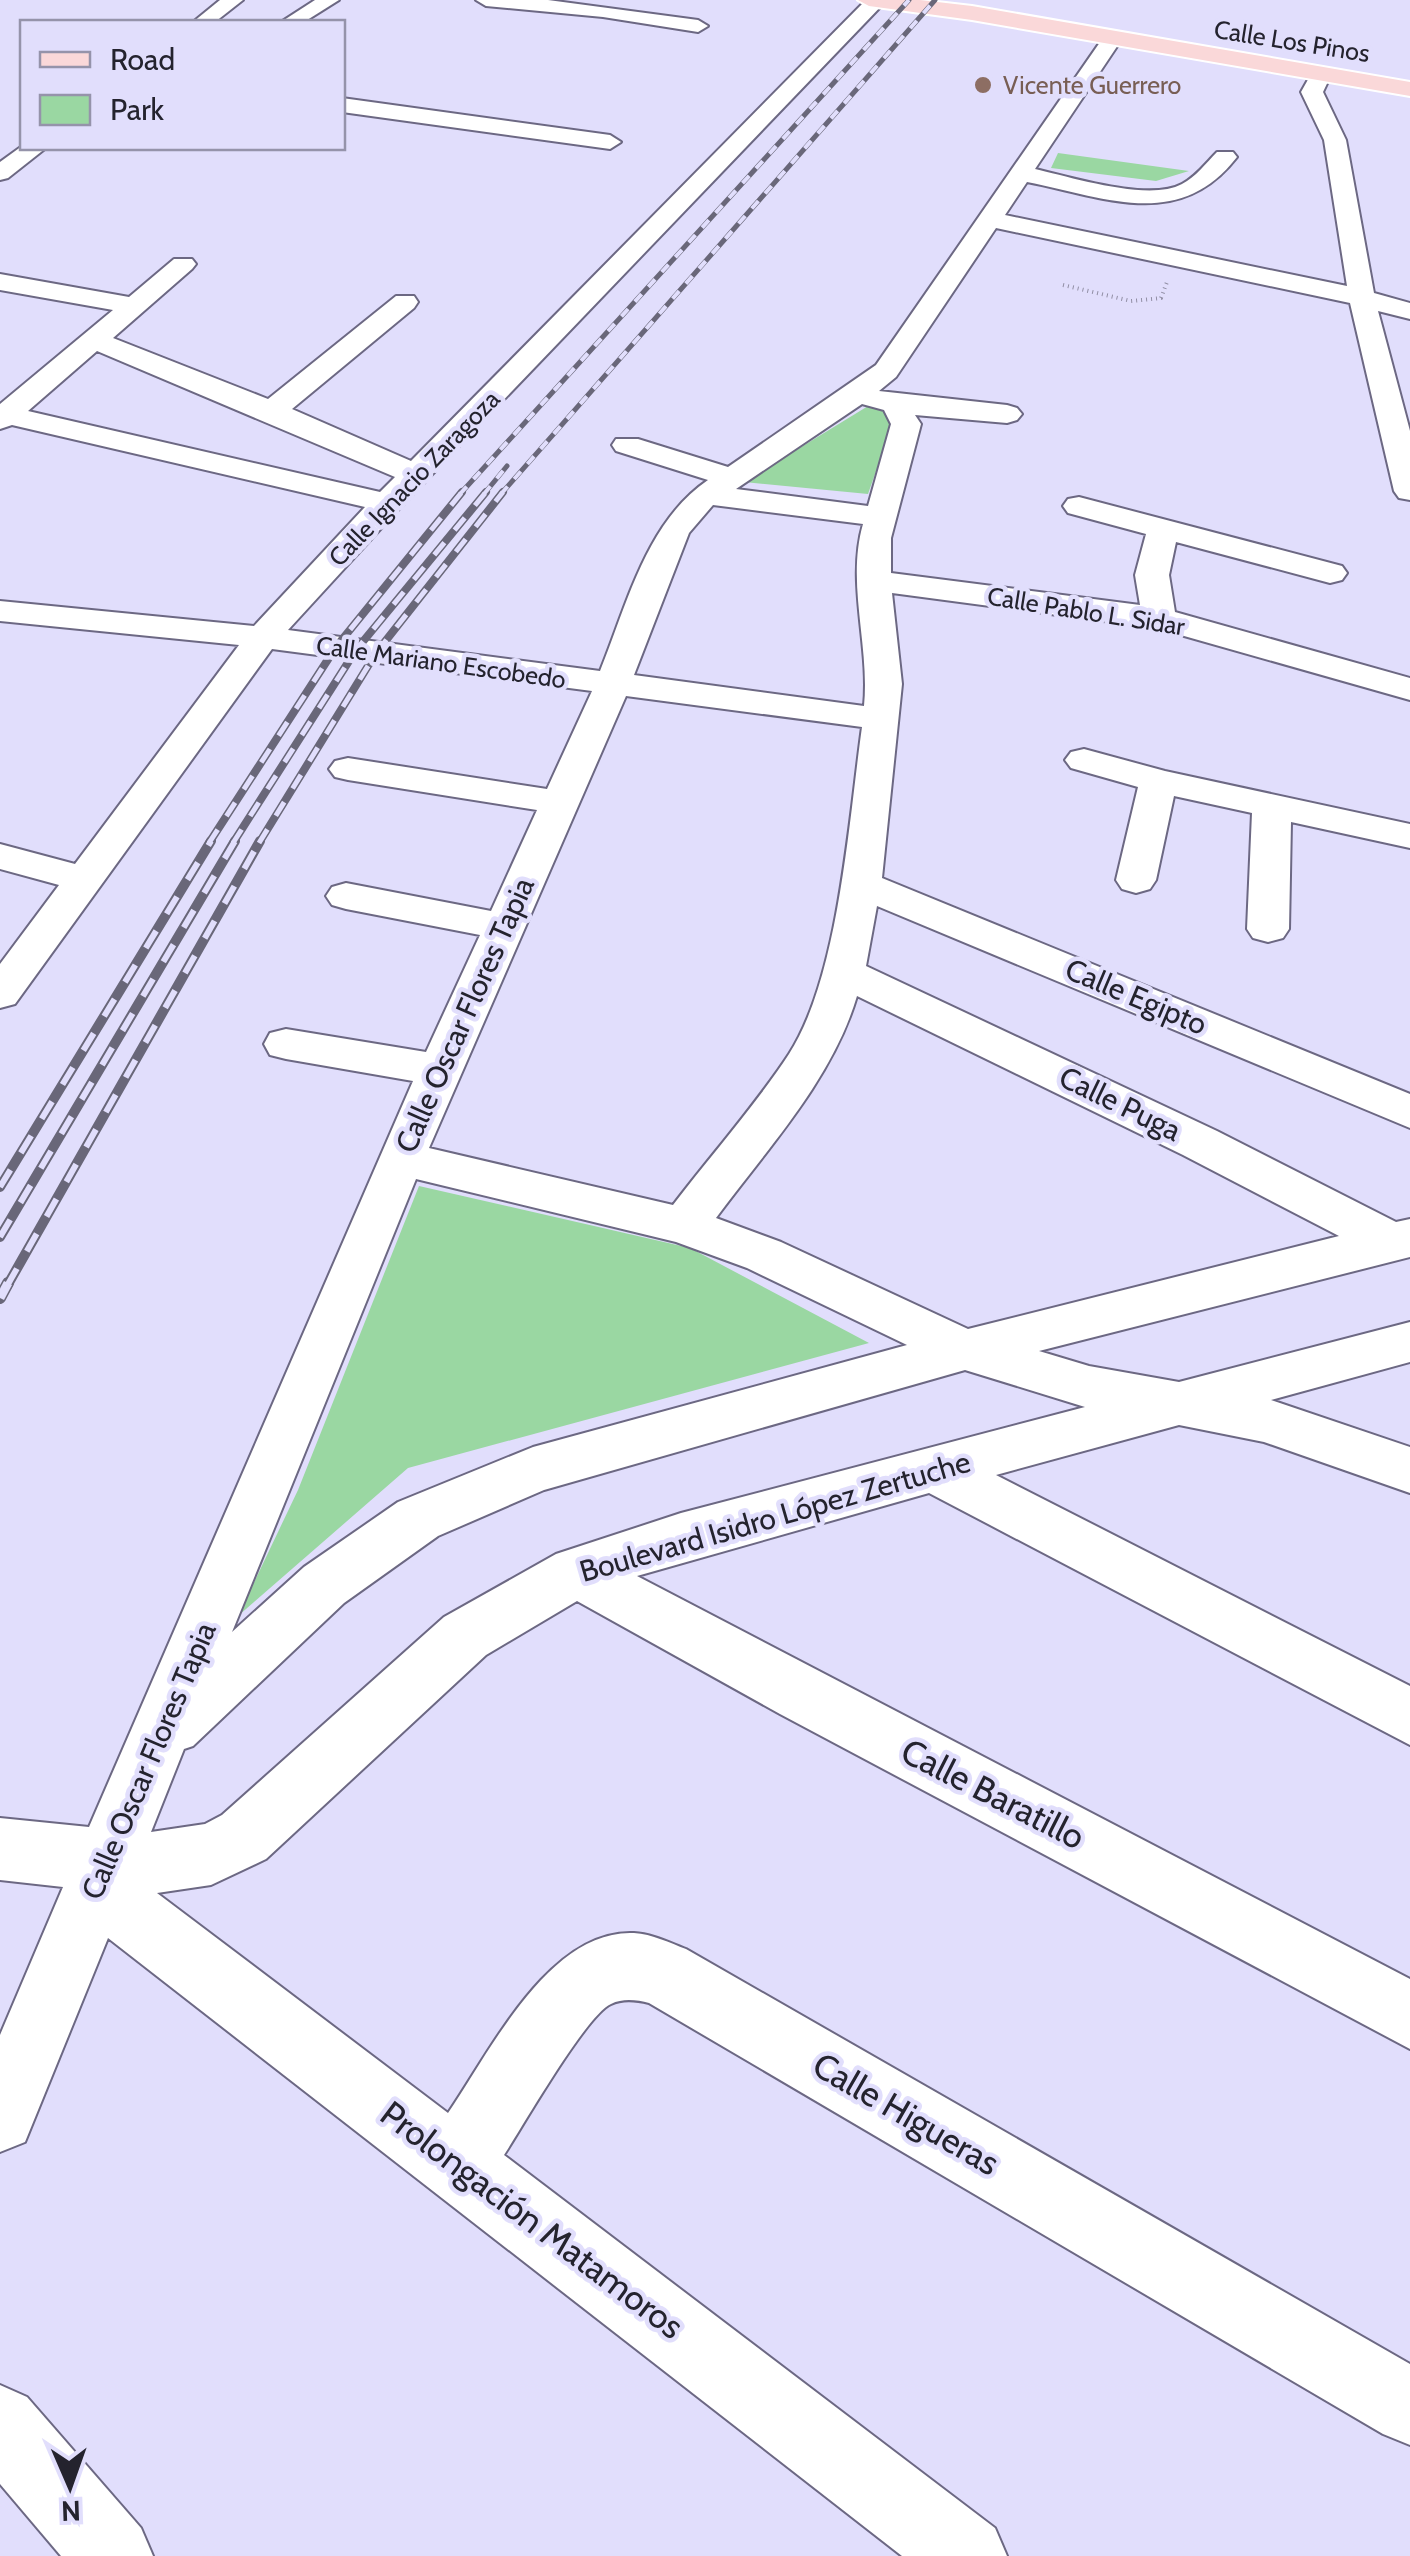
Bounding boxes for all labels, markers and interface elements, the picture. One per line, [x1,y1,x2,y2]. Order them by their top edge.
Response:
street label: Calle Los Pinos [1212,14,1372,68]
legend [20,20,345,150]
text: Road [110,41,175,78]
place label: Vicente Guerrero [1003,70,1181,100]
marker: Vicente Guerrero [972,74,994,96]
text: Park [110,91,165,128]
street label: Calle Ignacio Zaragoza [322,384,506,572]
street label: Calle Pablo L. Sidar [985,581,1187,641]
street label: Calle Mariano Escobedo [314,630,568,694]
street label: Calle Oscar Flores Tapia [387,871,542,1158]
street label: Calle Egipto [1060,950,1212,1043]
street label: Calle Puga [1053,1058,1188,1149]
street label: Boulevard Isidro López Zertuche [575,1443,974,1590]
street label: Calle Oscar Flores Tapia [73,1616,224,1905]
street label: Calle Baratillo [894,1729,1092,1858]
street label: Calle Higueras [805,2043,1007,2184]
street label: Prolongación Matamoros [372,2092,692,2348]
north arrow [20,2436,120,2536]
text: N [60,2494,81,2528]

